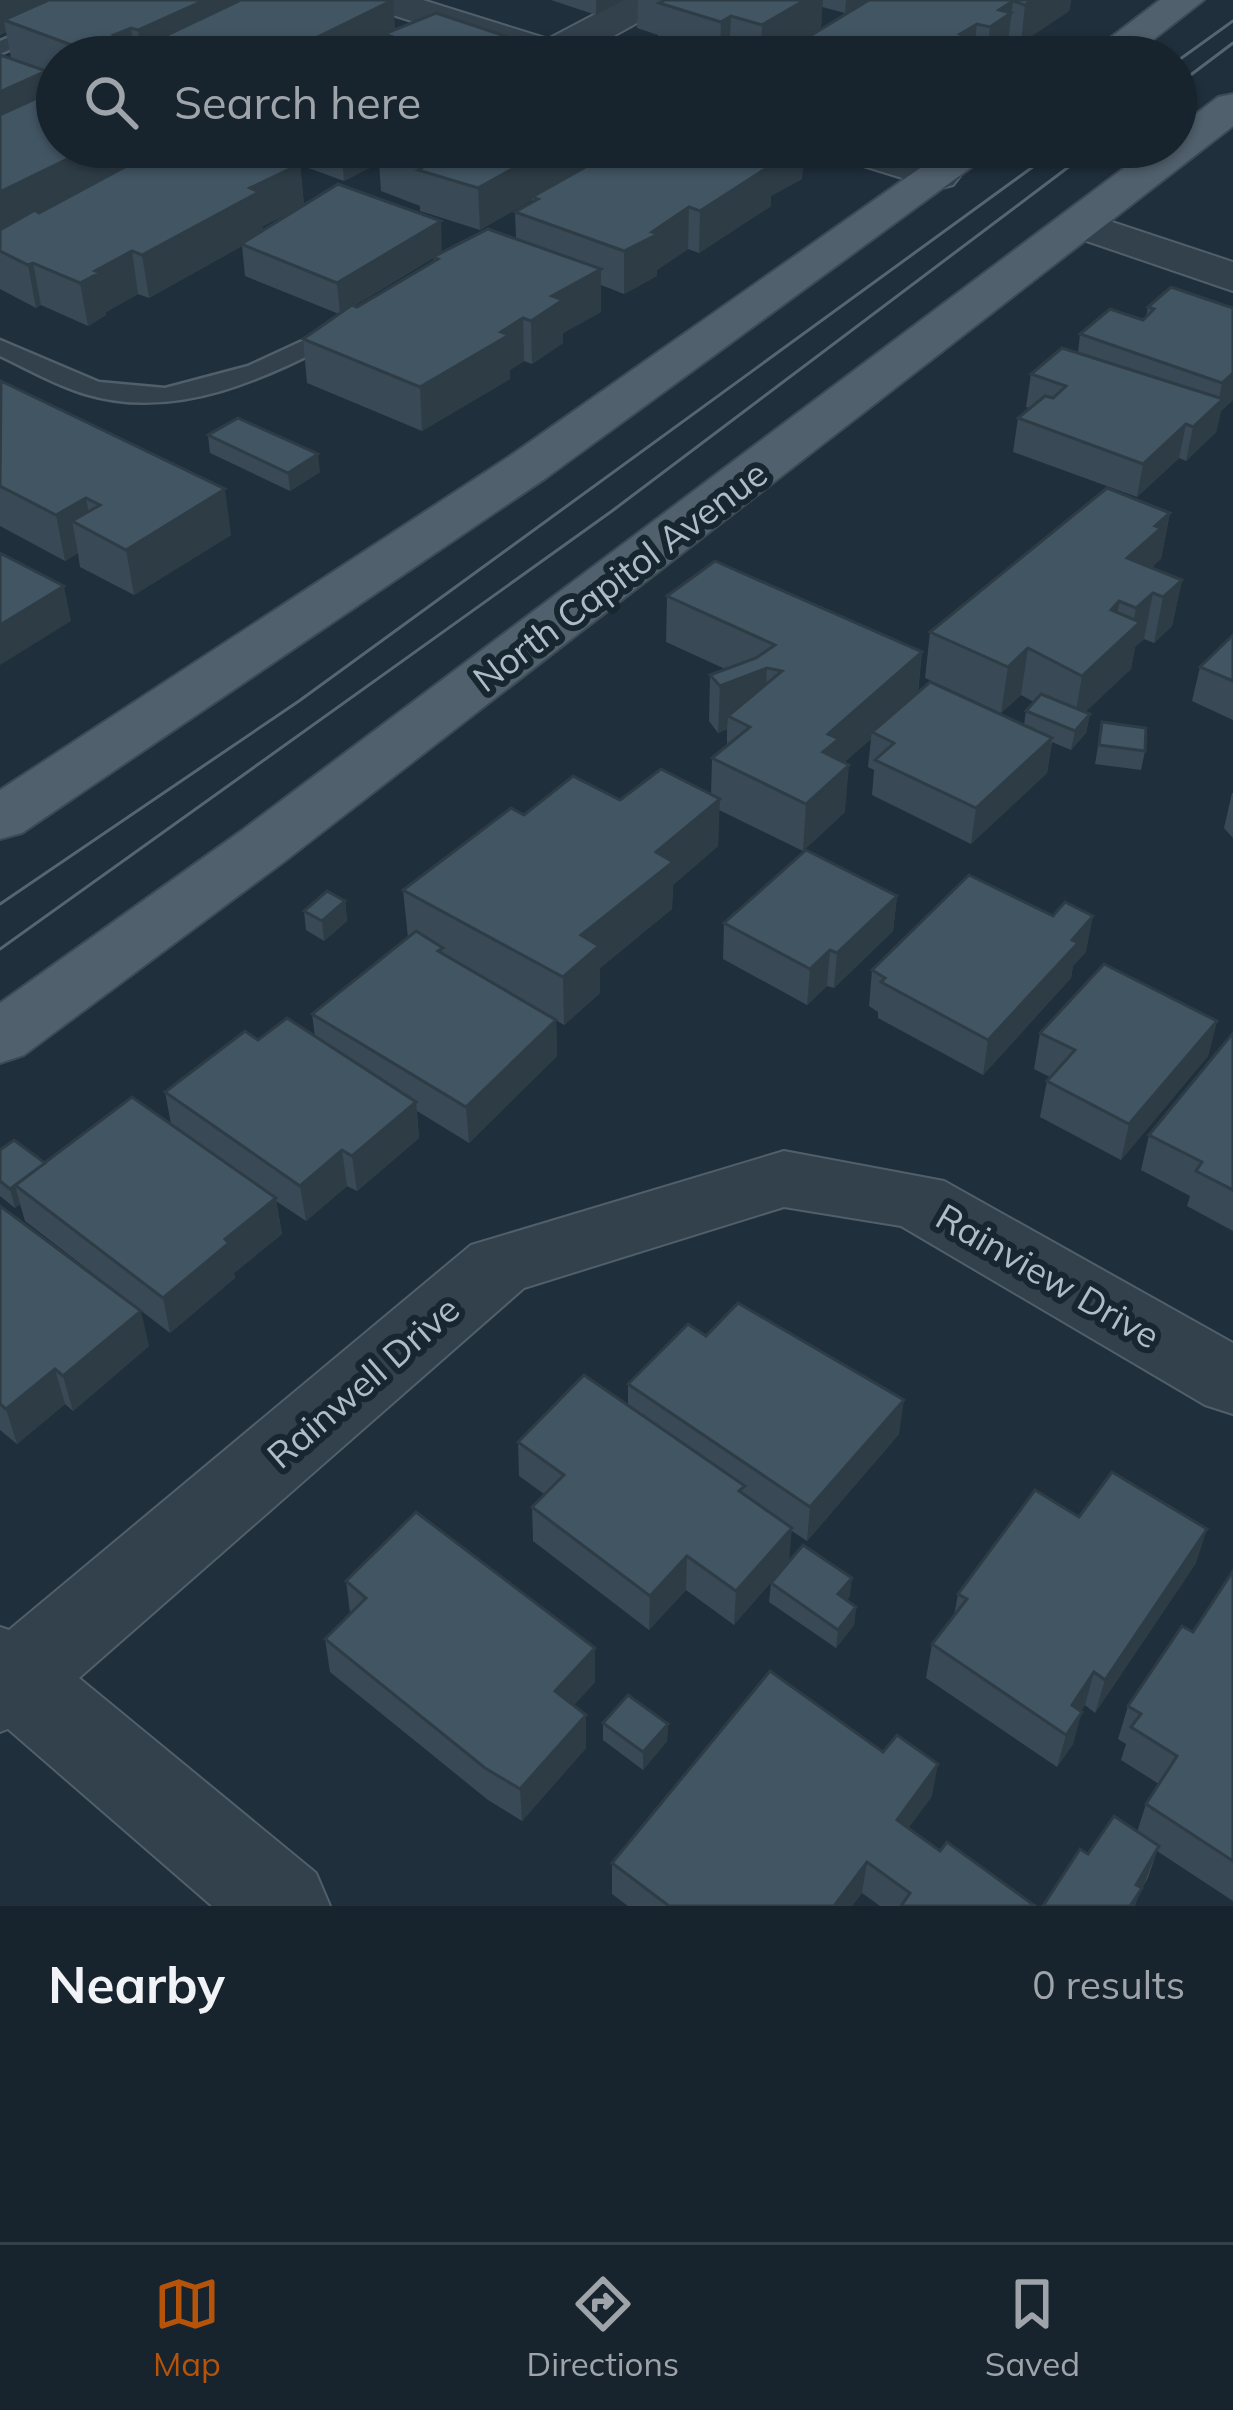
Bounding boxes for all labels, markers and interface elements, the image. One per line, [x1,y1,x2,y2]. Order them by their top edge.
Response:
search box [36,36,1197,168]
icon: search [78,69,144,135]
text: Search here [174,74,421,130]
street label: North Capitol Avenue [464,450,776,701]
street label: Rainview Drive [928,1193,1168,1358]
street label: Rainwell Drive [257,1286,468,1477]
text: Nearby [48,1952,225,2016]
text: 0 results [1032,1960,1185,2009]
tab: Map [153,2271,221,2384]
tab: Directions [527,2271,679,2384]
tab: Saved [985,2271,1080,2384]

